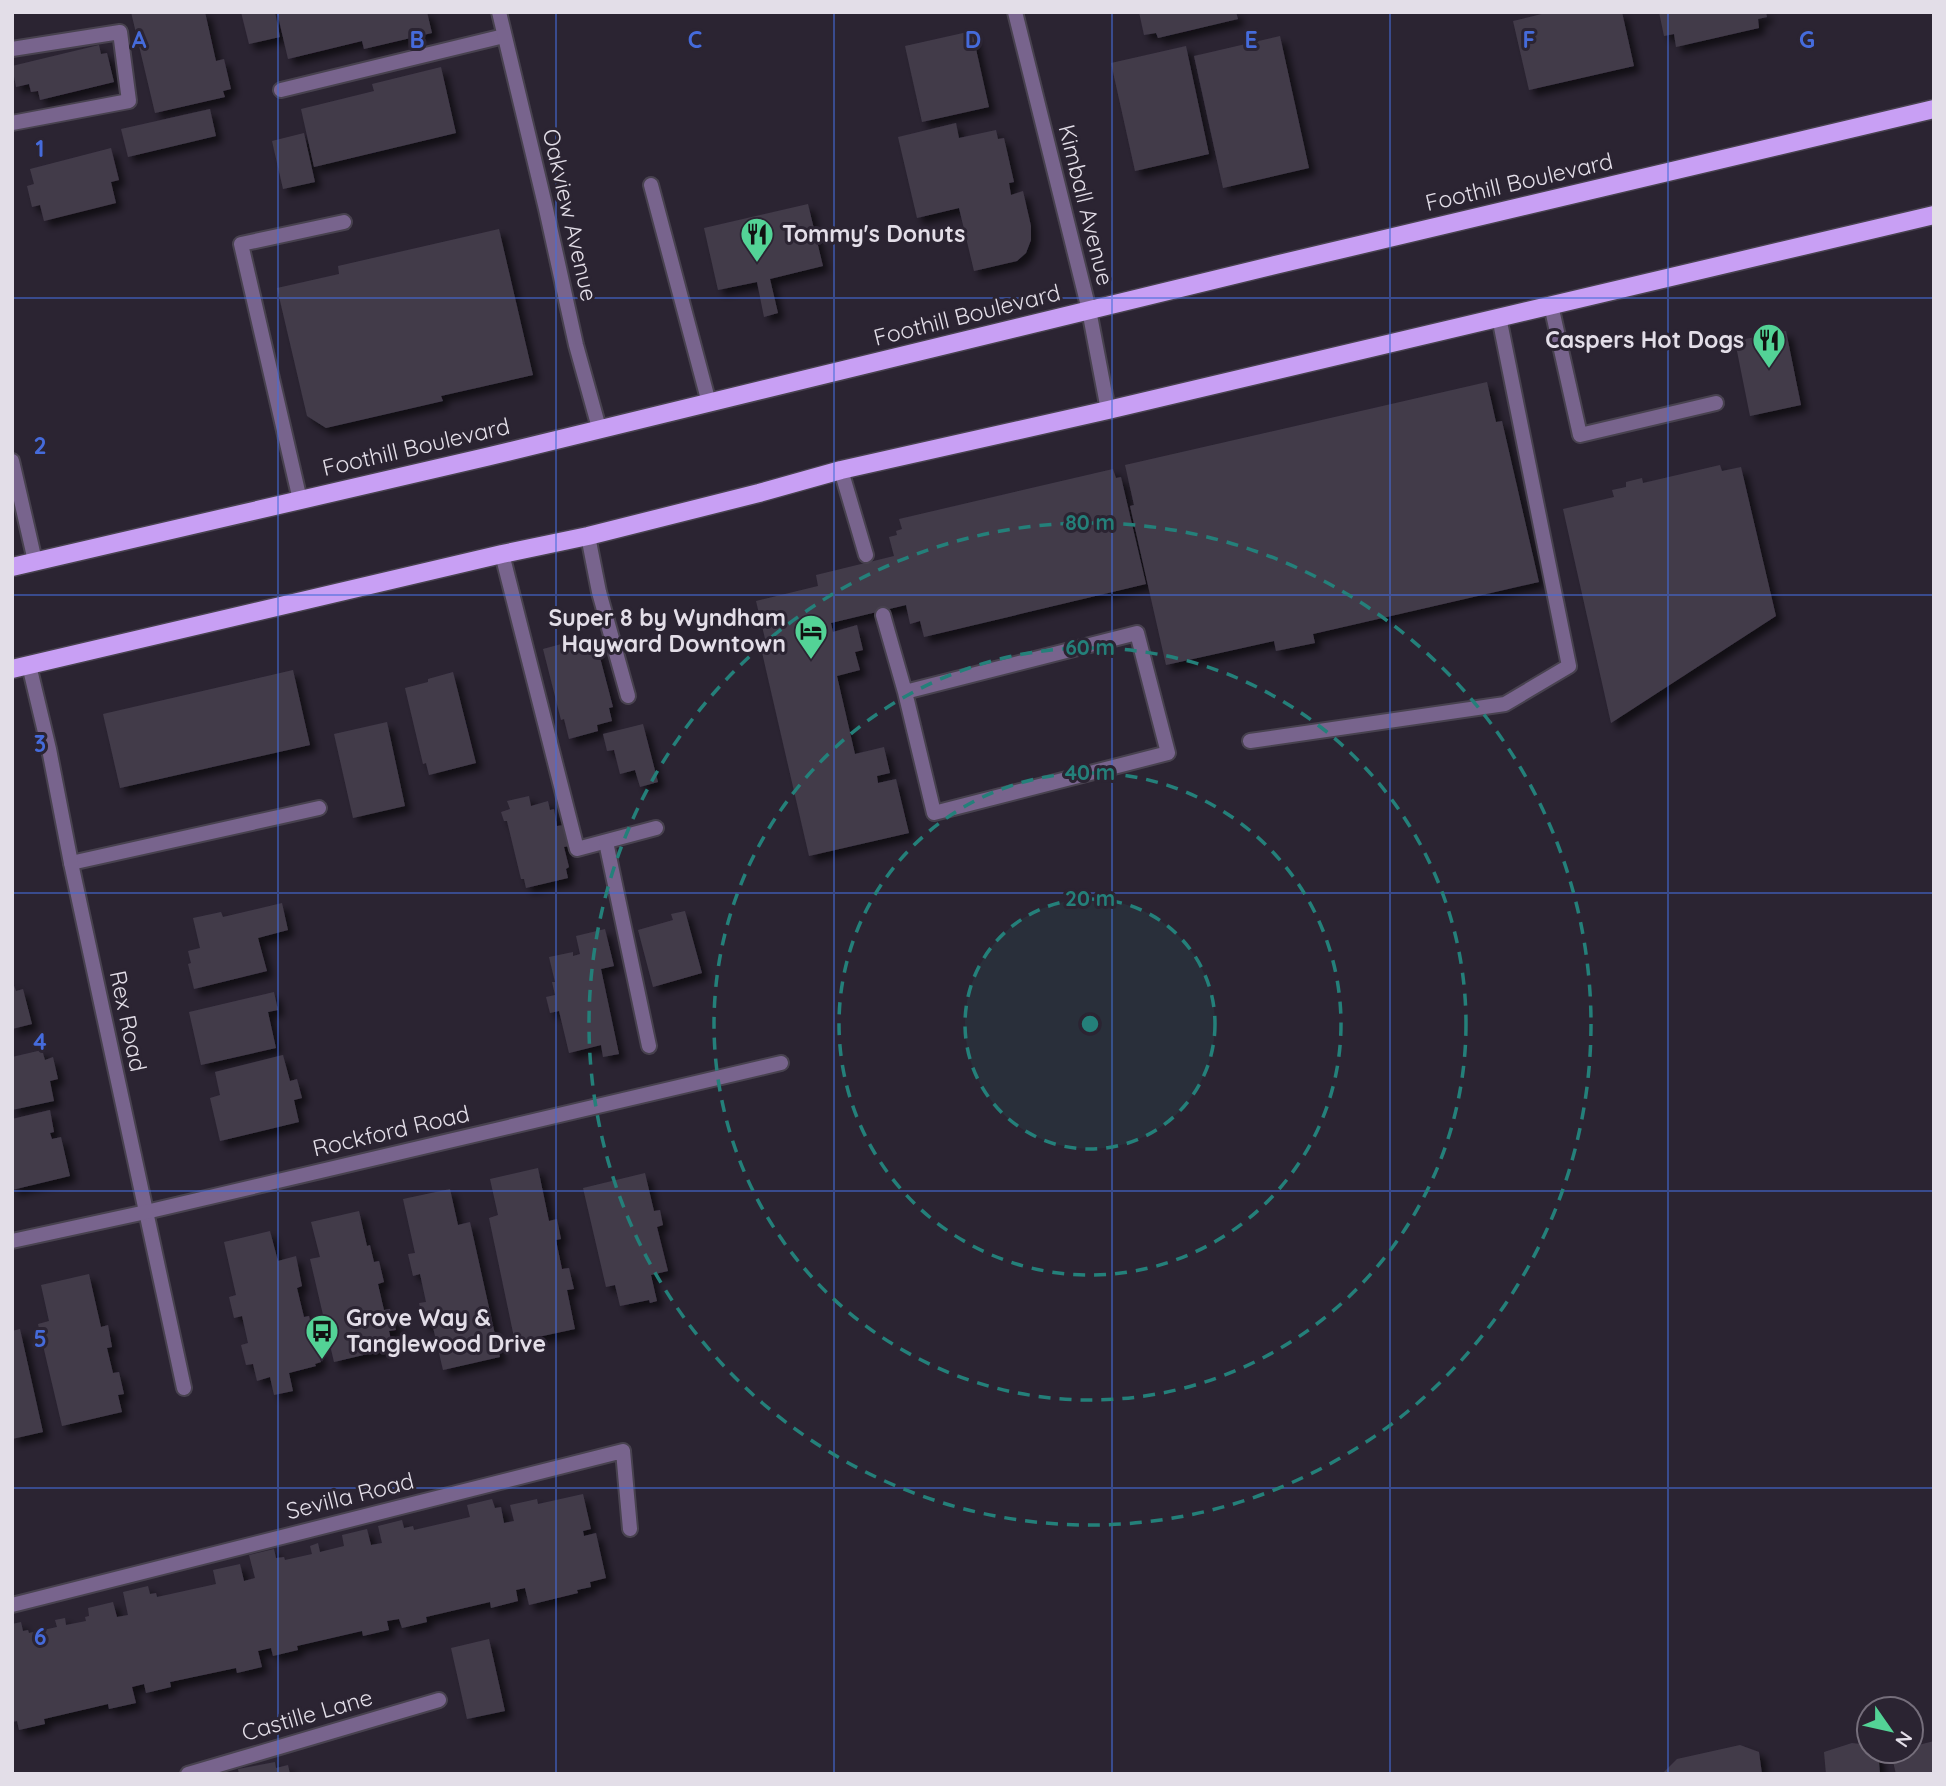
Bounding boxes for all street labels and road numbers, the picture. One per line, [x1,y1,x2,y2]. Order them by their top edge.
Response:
street label: Kimball Avenue [1052,121,1120,288]
street label: Oakview Avenue [537,126,604,304]
street label: Foothill Boulevard [1422,146,1615,217]
street label: Foothill Boulevard [871,277,1063,352]
street label: Foothill Boulevard [319,411,512,482]
street label: Rex Road [104,968,153,1074]
street label: Rockford Road [310,1098,472,1163]
street label: Sevilla Road [283,1466,417,1525]
street label: Castille Lane [238,1682,376,1747]

